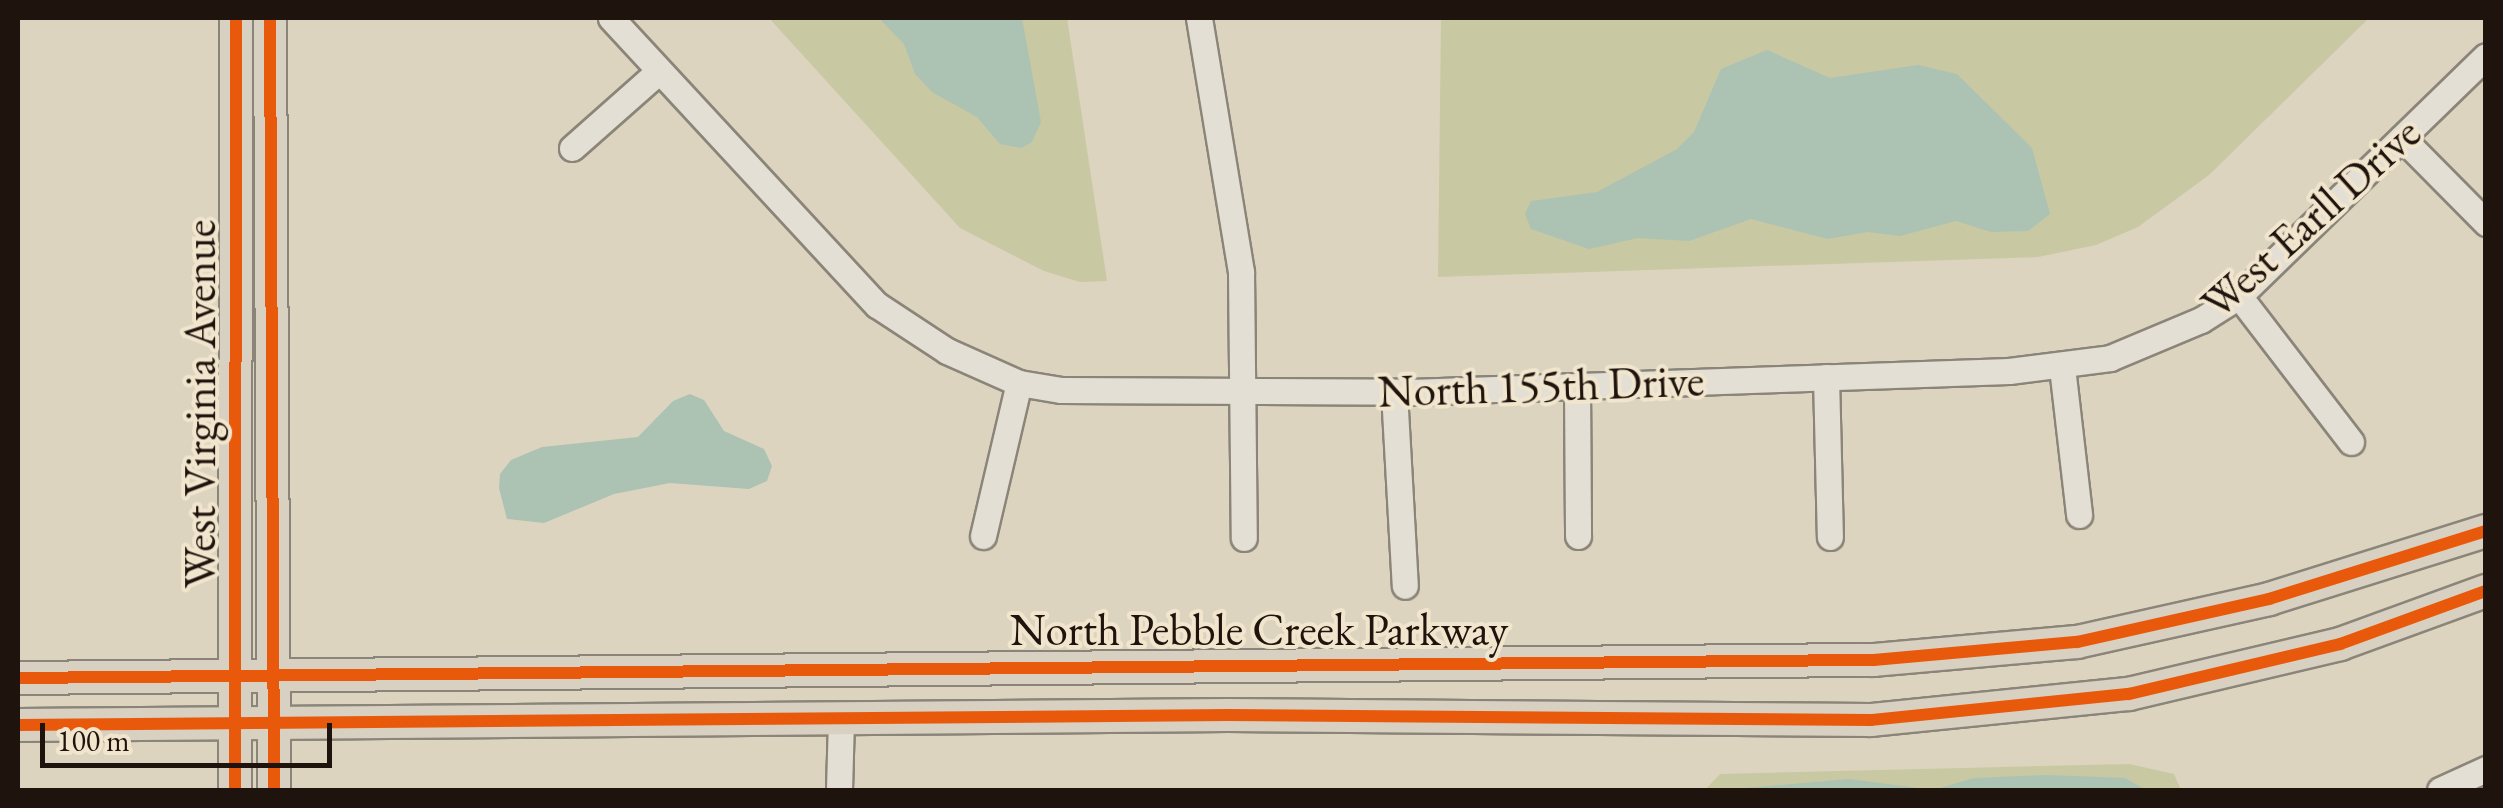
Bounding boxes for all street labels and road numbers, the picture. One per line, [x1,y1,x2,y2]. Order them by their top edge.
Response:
street label: West Earll Drive [2190,106,2432,330]
street label: West Virginia Avenue [173,220,227,588]
street label: North 155th Drive [1377,353,1705,419]
street label: North Pebble Creek Parkway [1010,603,1508,657]

